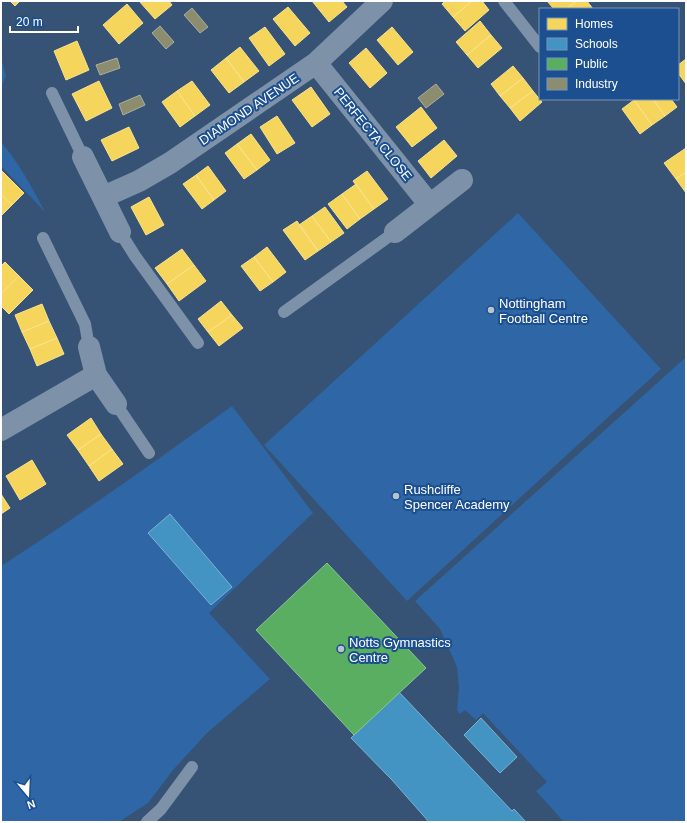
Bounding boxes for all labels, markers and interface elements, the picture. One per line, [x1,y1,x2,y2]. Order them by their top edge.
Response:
scale bar [10,8,78,34]
legend [539,8,679,100]
text: 20 m [16,15,43,29]
text: Homes [575,17,613,31]
text: Schools [575,37,618,51]
text: Public [575,57,608,71]
street label: DIAMOND AVENUE [196,70,302,148]
text: Industry [575,77,618,91]
street label: PERFECTA CLOSE [331,84,415,184]
place label: Nottingham Football Centre [499,296,588,326]
marker: Nottingham Football Centre [486,305,496,315]
place label: Rushcliffe Spencer Academy [404,482,510,512]
marker: Rushcliffe Spencer Academy [391,491,401,501]
place label: Notts Gymnastics Centre [349,635,451,665]
marker: Notts Gymnastics Centre [336,644,346,654]
north arrow [8,775,48,815]
text: N [25,797,37,811]

